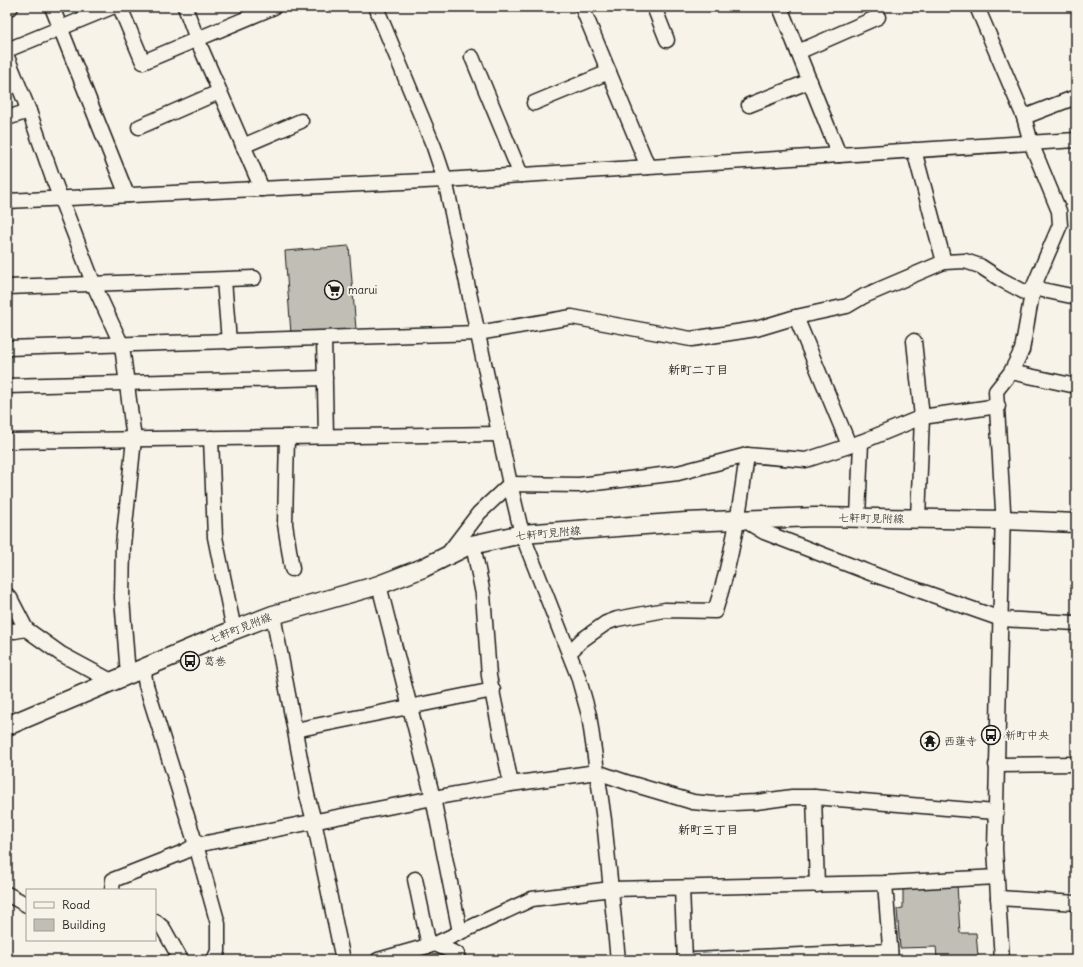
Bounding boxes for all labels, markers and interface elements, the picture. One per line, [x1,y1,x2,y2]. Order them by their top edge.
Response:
supermarket icon: marui [323,279,345,301]
place label: marui [348,283,377,297]
district label: 新町二丁目 [668,362,728,377]
street label: 七軒町見附線 [838,510,904,526]
street label: 七軒町見附線 [515,523,581,543]
street label: 七軒町見附線 [207,610,273,646]
bus stop icon: 葛巻 [179,650,201,672]
place label: 葛巻 [204,654,226,668]
bus stop icon: 新町中央 [980,724,1002,746]
place label: 新町中央 [1005,728,1049,742]
temple icon: 西蓮寺 [919,730,941,752]
place label: 西蓮寺 [944,734,977,748]
district label: 新町三丁目 [678,822,738,837]
legend [26,889,156,941]
text: Road [62,897,90,912]
text: Building [62,917,106,932]

